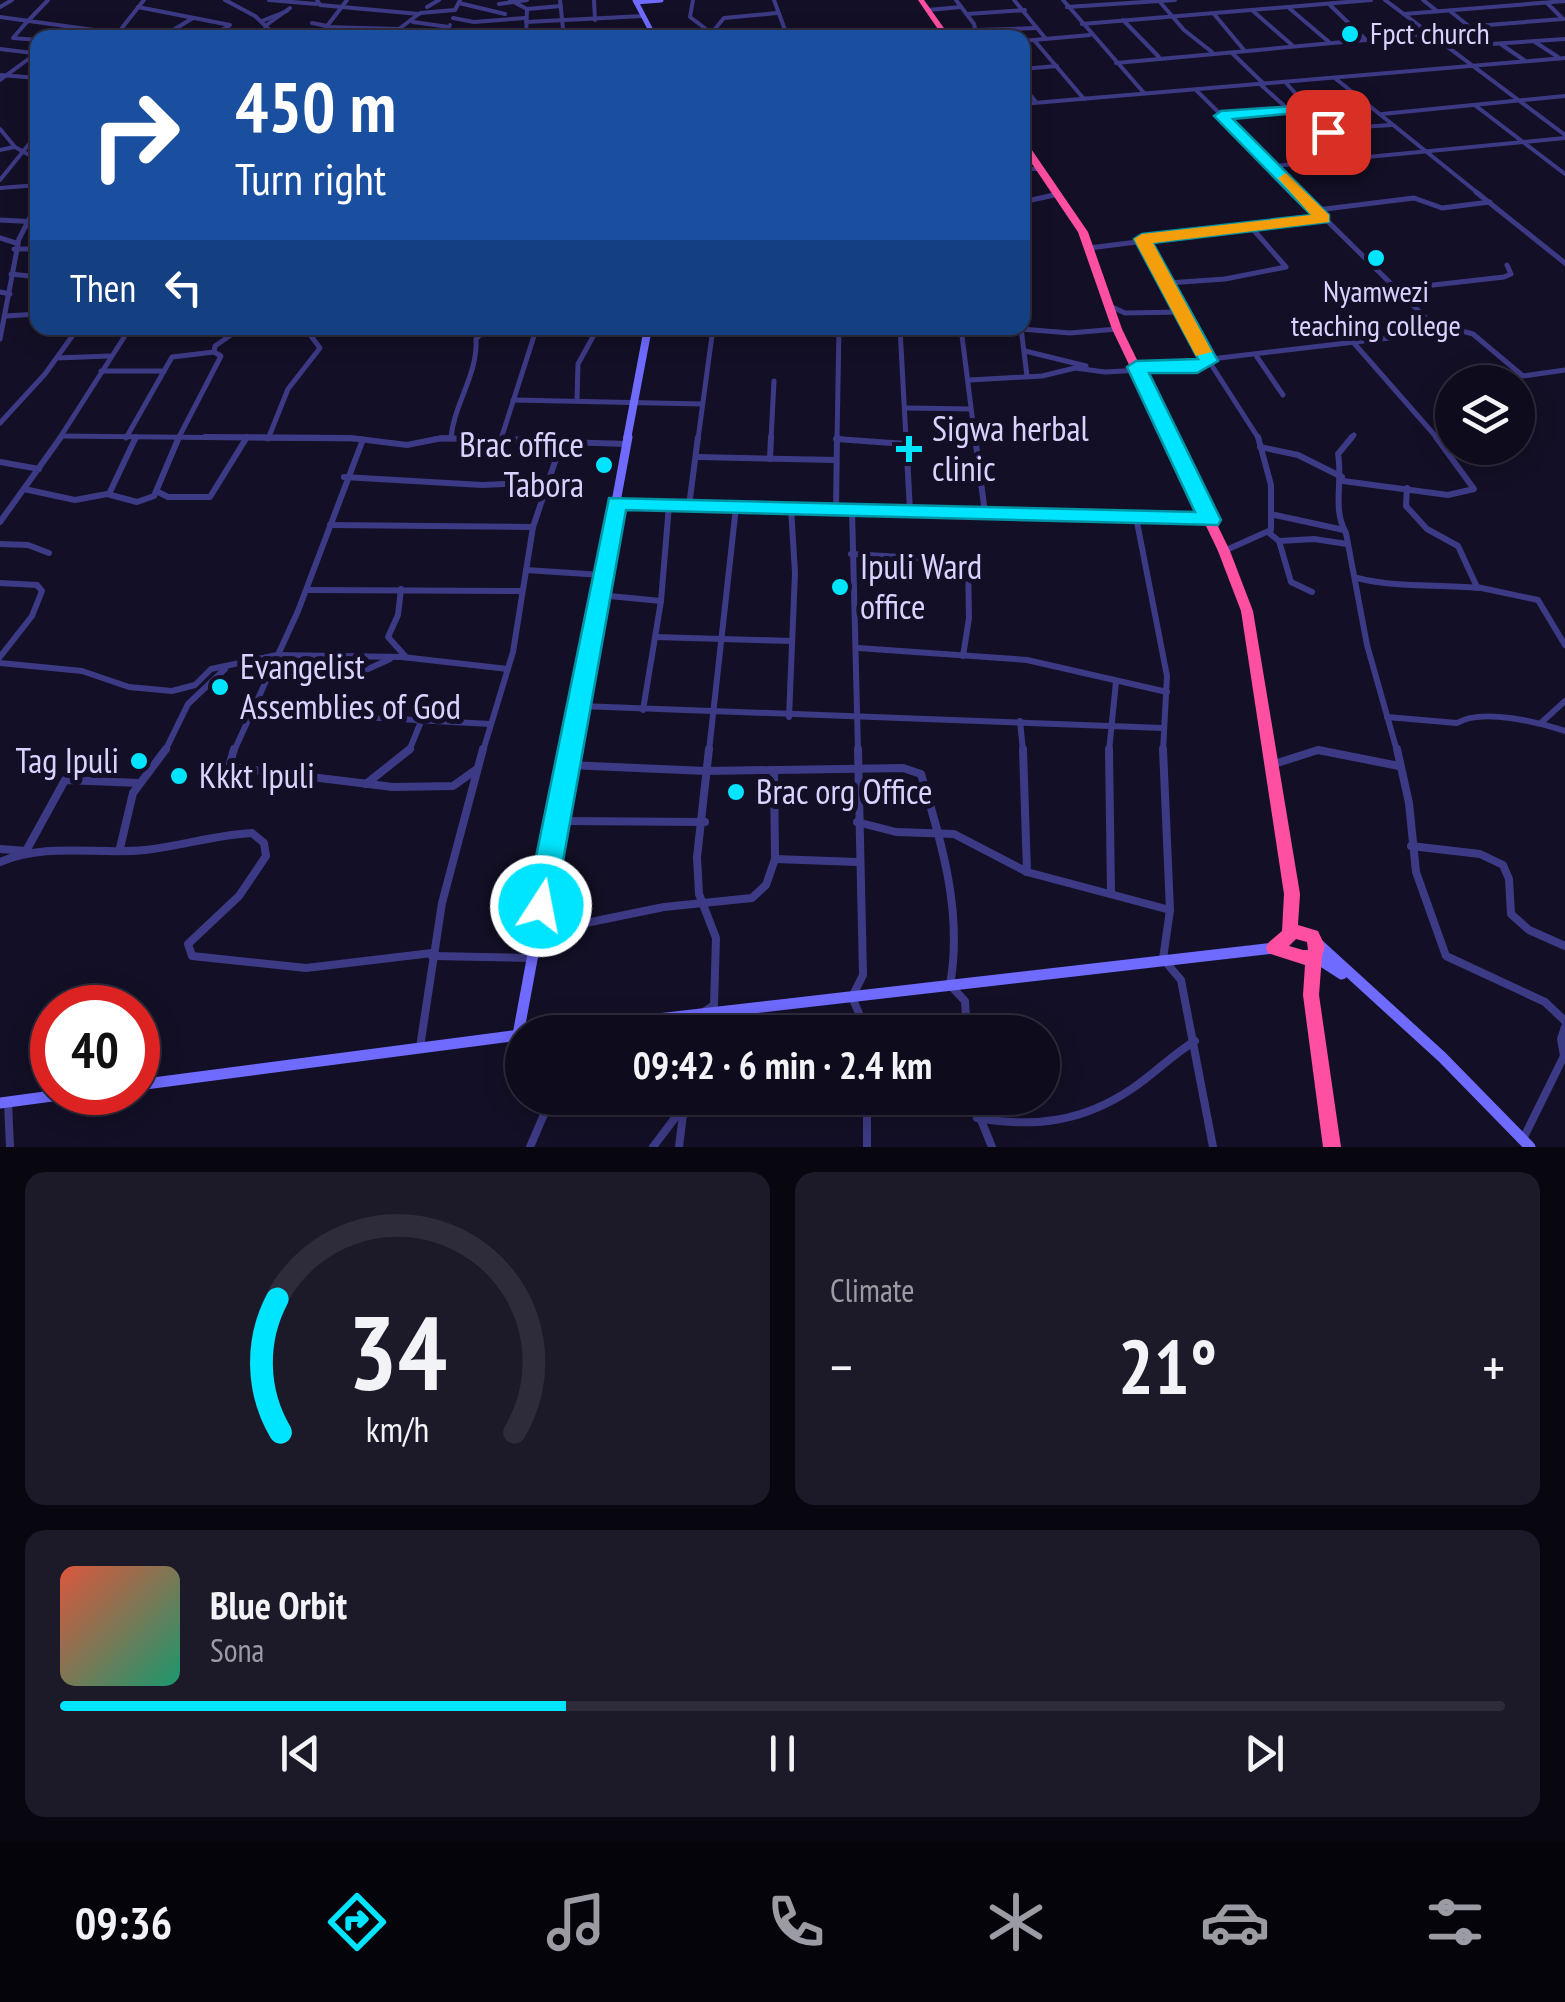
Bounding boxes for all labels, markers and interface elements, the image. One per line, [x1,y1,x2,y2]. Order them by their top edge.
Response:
place label: Fpct church [1370,13,1490,52]
marker: Fpct church [1339,23,1361,45]
text: 450 m [235,61,396,151]
icon: right [70,70,200,200]
pin [1286,90,1371,175]
icon: arrive [1301,105,1356,160]
text: Turn right [235,149,386,207]
marker: Nyamwezi teaching college [1365,247,1387,269]
icon: left [156,260,211,315]
text: Then [70,263,136,312]
place label: Nyamwezi teaching college [1291,271,1461,344]
map controls [1435,365,1535,465]
button: layers [1435,365,1535,465]
place label: Sigwa herbal clinic [932,405,1089,491]
place label: Brac office Tabora [459,421,584,507]
marker: Sigwa herbal clinic [896,436,922,462]
marker: Brac office Tabora [593,454,615,476]
place label: Ipuli Ward office [860,543,982,629]
marker: Ipuli Ward office [829,576,851,598]
place label: Evangelist Assemblies of God [240,643,461,729]
marker: Evangelist Assemblies of God [209,676,231,698]
place label: Tag Ipuli [15,737,119,783]
marker: Tag Ipuli [128,750,150,772]
place label: Kkkt Ipuli [199,752,315,798]
marker: Kkkt Ipuli [168,765,190,787]
place label: Brac org Office [756,768,932,814]
marker: Brac org Office [725,781,747,803]
position arrow [489,854,593,958]
speed limit sign: 40 [30,985,160,1115]
text: 09:42 · 6 min · 2.4 km [633,1040,932,1089]
text: Climate [830,1269,914,1311]
text: 34 [348,1284,447,1419]
text: 21° [1118,1318,1217,1415]
text: − [830,1331,853,1402]
text: + [1482,1331,1505,1402]
text: km/h [366,1406,429,1452]
text: Blue Orbit [210,1580,347,1629]
text: Sona [210,1629,264,1671]
icon: previous [273,1726,328,1781]
icon: pause [755,1726,810,1781]
icon: next [1237,1726,1292,1781]
icon: directions [322,1887,392,1957]
icon: music [541,1887,611,1957]
icon: phone [761,1887,831,1957]
icon: climate [981,1887,1051,1957]
icon: car [1200,1887,1270,1957]
icon: filters [1420,1887,1490,1957]
text: 09:36 [75,1893,172,1951]

